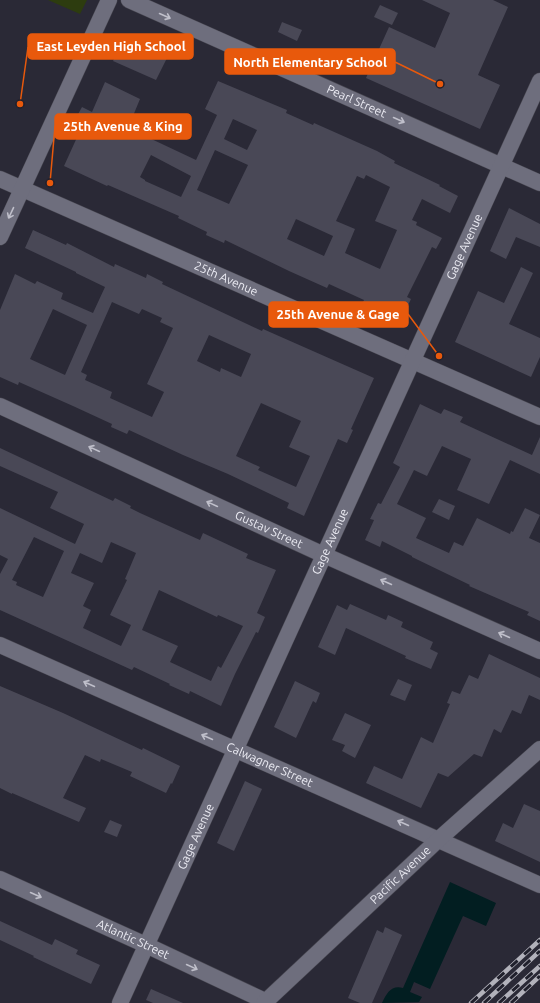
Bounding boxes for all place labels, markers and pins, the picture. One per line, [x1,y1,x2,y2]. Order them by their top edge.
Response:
callout: East Leyden High School [28,34,193,59]
callout: North Elementary School [225,49,395,74]
callout: 25th Avenue & King [55,114,191,139]
callout: 25th Avenue & Gage [269,302,408,327]

